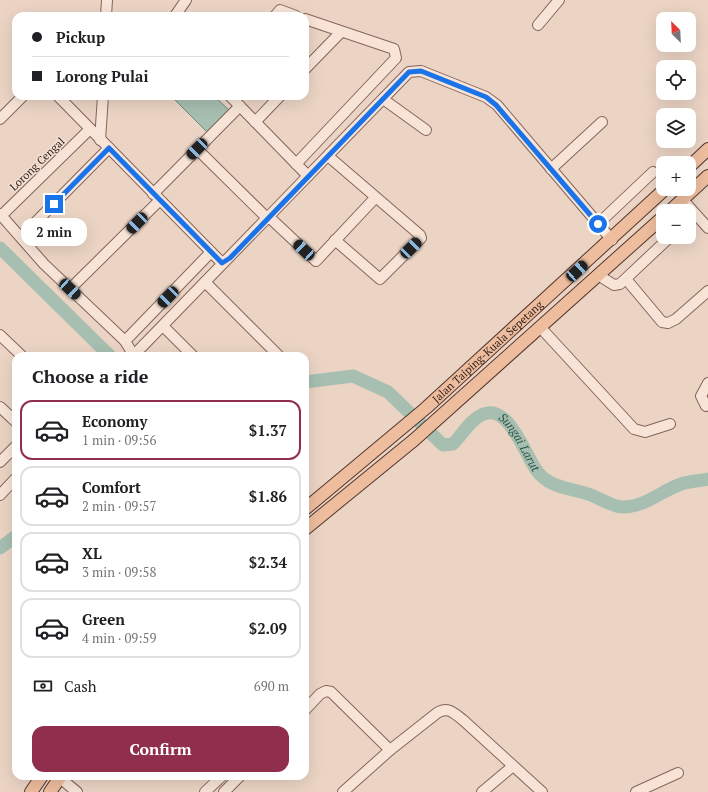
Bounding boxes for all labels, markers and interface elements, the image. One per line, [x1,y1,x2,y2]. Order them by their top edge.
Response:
north arrow [656,12,696,52]
map controls [656,12,696,244]
text: Pickup [56,27,105,47]
button: locate [656,60,696,100]
text: Lorong Pulai [56,66,148,86]
button: layers [656,108,696,148]
street label: Lorong Cengal [7,134,67,194]
car [184,136,210,162]
button: + [656,156,696,196]
route end [45,195,63,213]
button: − [656,204,696,244]
car [124,210,150,236]
route start [589,215,607,233]
callout: 2 min [21,218,87,246]
text: 2 min [36,223,72,241]
car [398,235,424,261]
car [291,237,317,263]
car [564,259,590,283]
car [57,276,83,302]
car [155,284,181,310]
street label: Jalan Taiping-Kuala Sepetang [429,297,546,406]
text: Choose a ride [32,364,148,388]
water label: Sungai Larut [496,409,544,475]
text: Economy [82,411,147,431]
icon: car [34,412,70,448]
text: $1.37 [249,420,287,440]
text: 1 min · 09:56 [82,431,156,449]
text: Comfort [82,477,141,497]
icon: car [34,478,70,514]
text: $1.86 [249,486,287,506]
text: 2 min · 09:57 [82,497,156,515]
text: XL [82,543,102,563]
icon: car [34,544,70,580]
text: $2.34 [249,552,287,572]
text: 3 min · 09:58 [82,563,156,581]
text: Green [82,609,125,629]
icon: car [34,610,70,646]
text: $2.09 [249,618,287,638]
text: 4 min · 09:59 [82,629,156,647]
icon: cash [32,675,54,697]
text: Cash [64,676,97,696]
text: 690 m [254,677,289,695]
button: Confirm [32,726,289,772]

